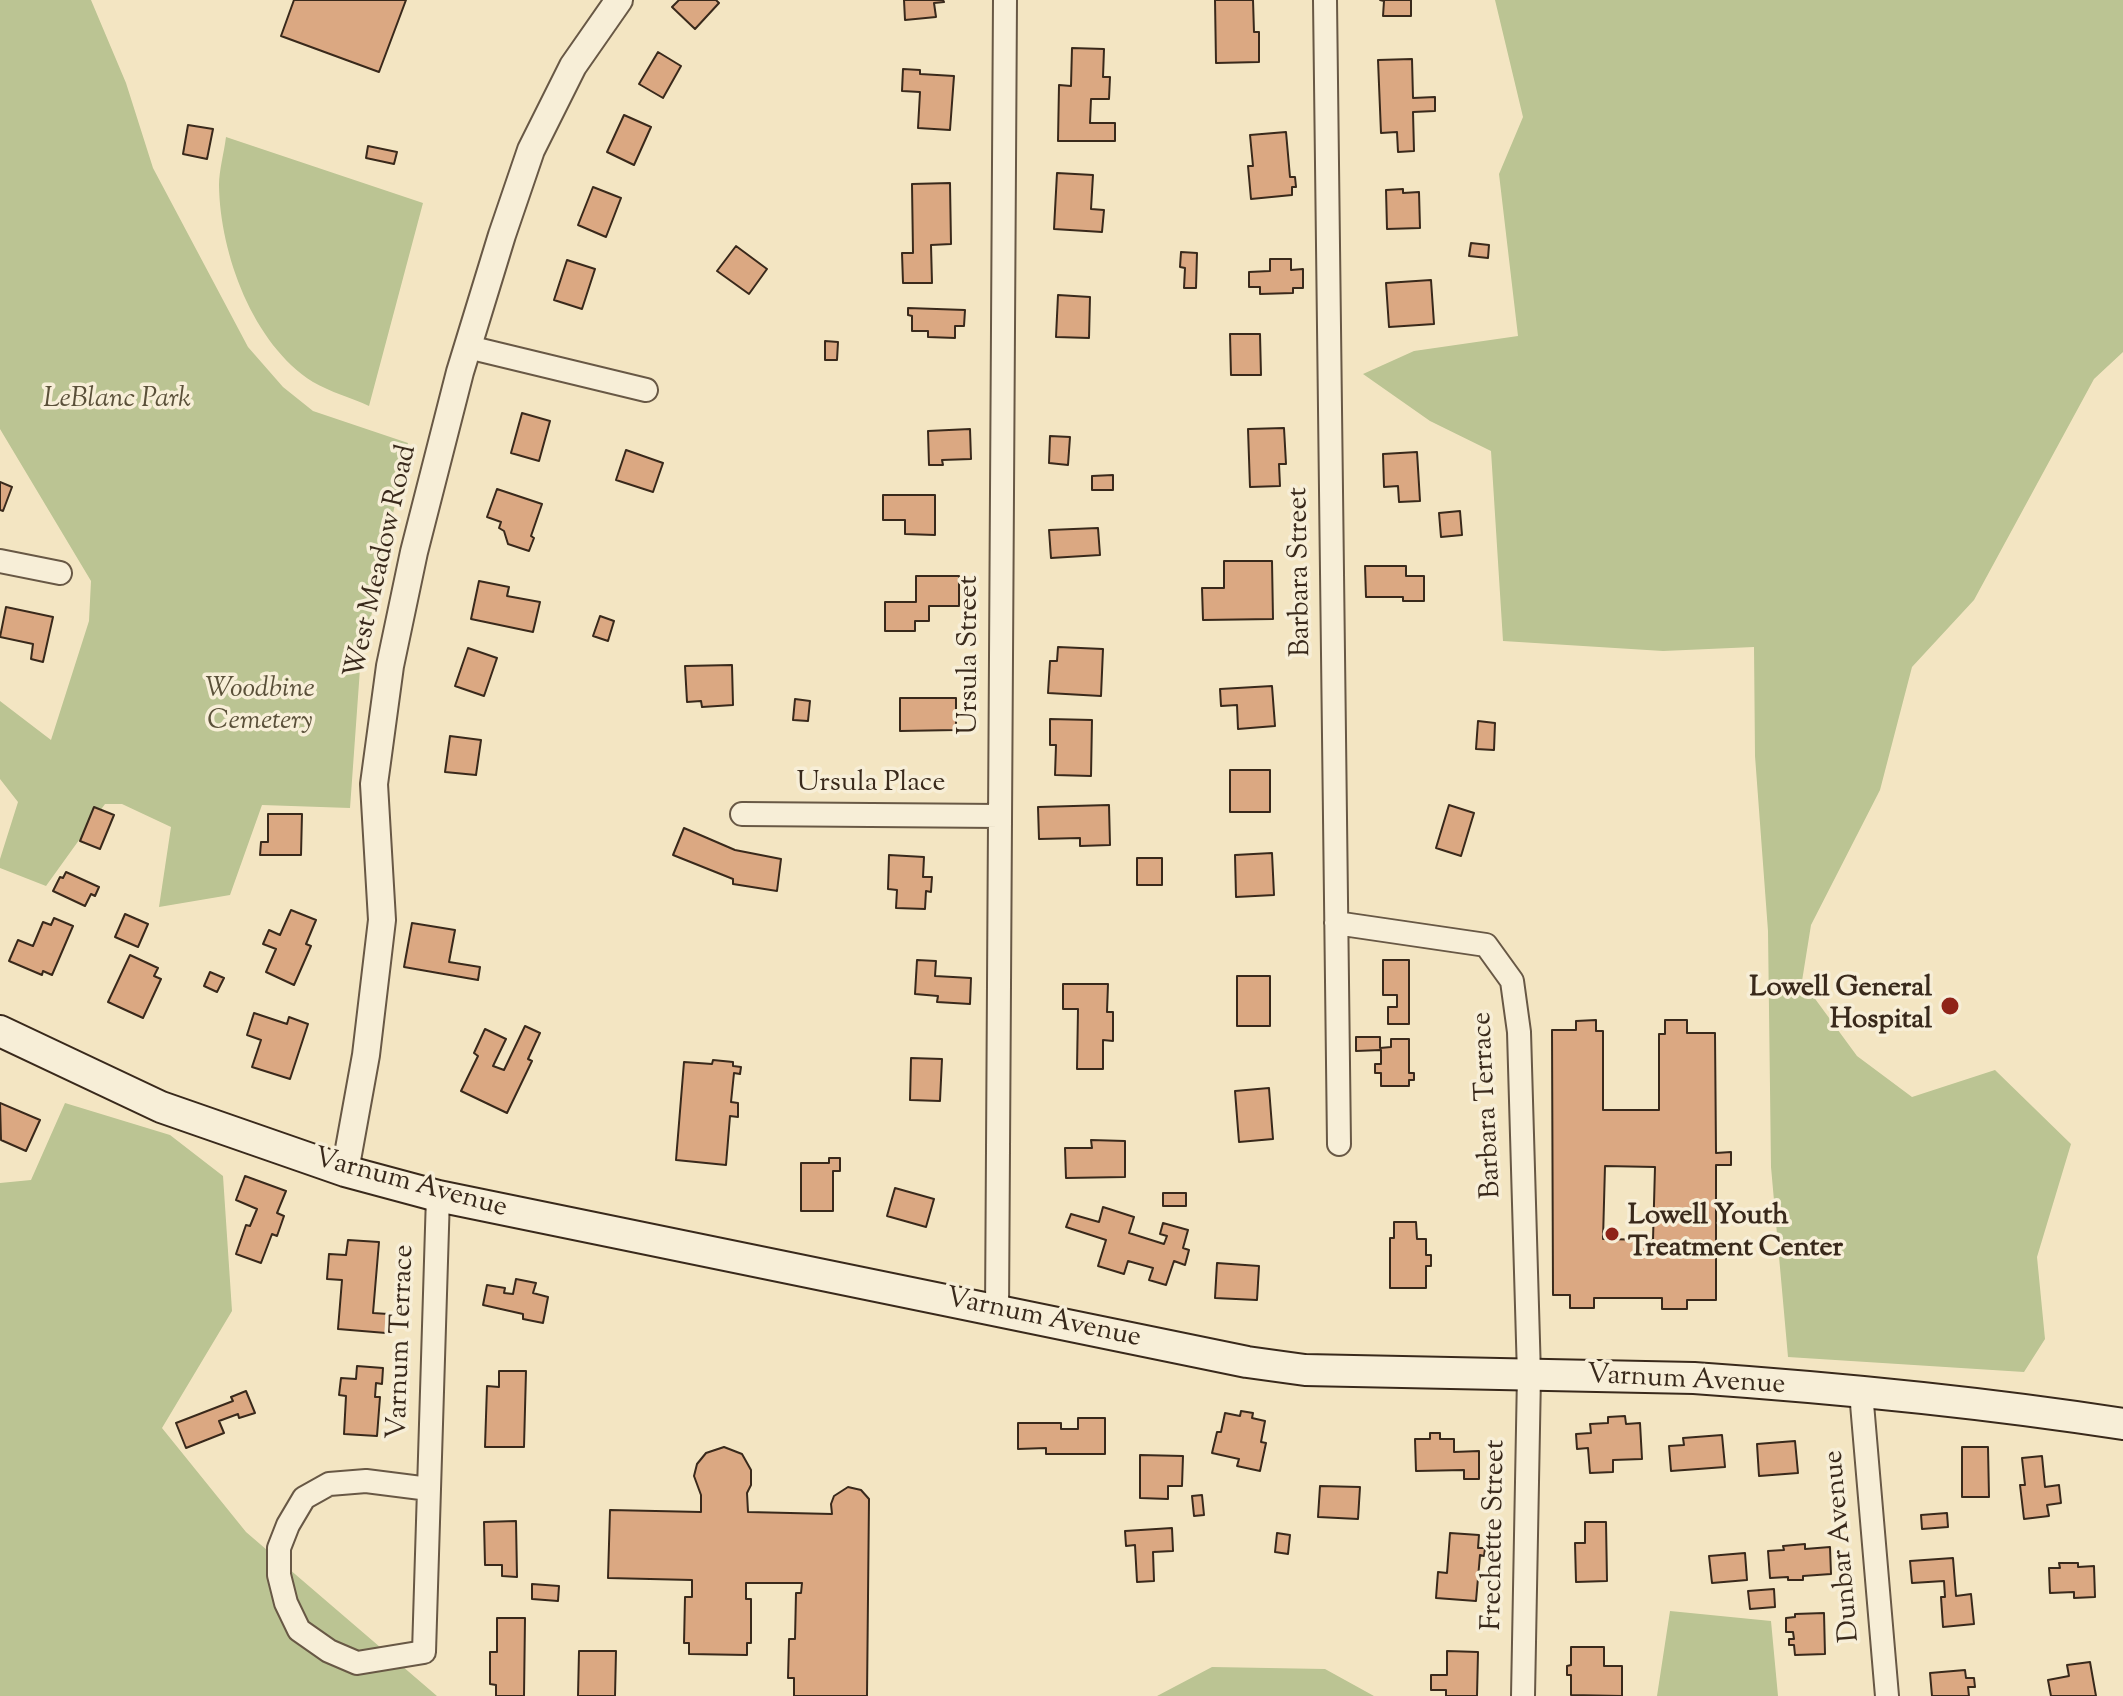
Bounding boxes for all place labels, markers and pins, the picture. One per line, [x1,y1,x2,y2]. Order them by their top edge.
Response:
place label: Lowell General Hospital [1749,973,1932,1039]
marker: Lowell General Hospital [1939,995,1961,1017]
place label: Lowell Youth Treatment Center [1628,1201,1843,1267]
marker: Lowell Youth Treatment Center [1603,1225,1621,1243]

